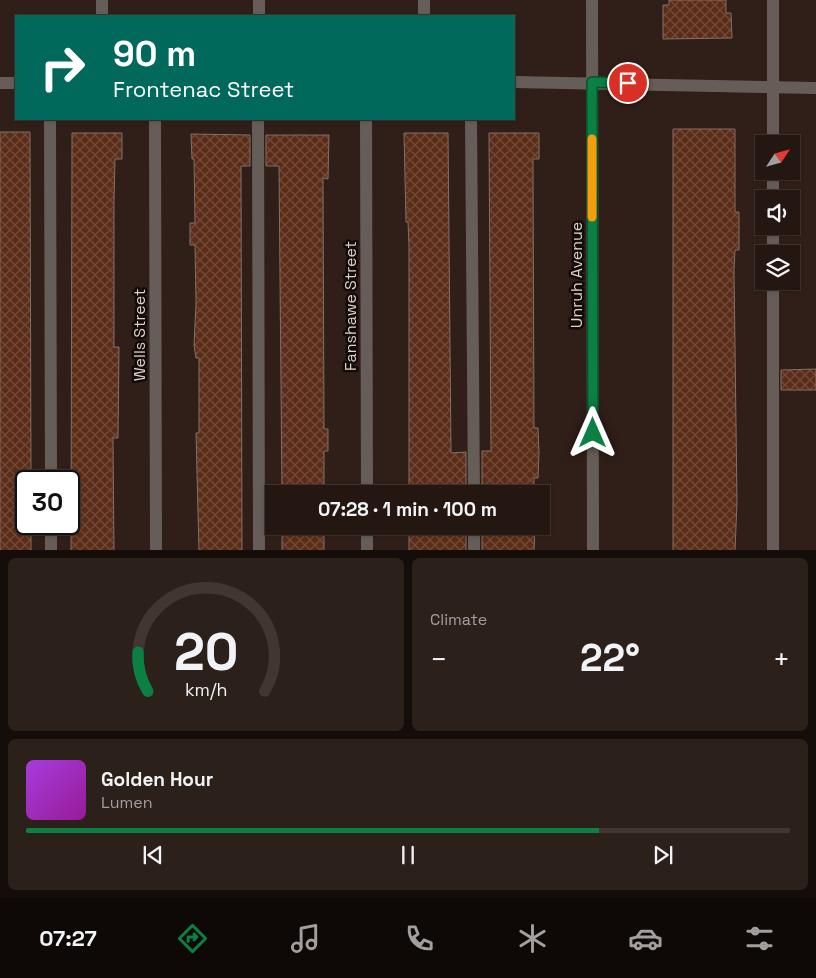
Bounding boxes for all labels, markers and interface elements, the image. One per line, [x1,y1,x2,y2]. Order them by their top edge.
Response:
text: 90 m [113,32,196,76]
icon: right [30,35,95,100]
pin [607,62,649,104]
icon: arrive [614,69,642,97]
text: Frontenac Street [113,75,294,103]
north arrow [755,135,800,180]
map controls [755,135,800,290]
button: sound [755,190,800,235]
street label: Unruh Avenue [566,222,587,328]
street label: Fanshawe Street [340,241,361,371]
button: layers [755,245,800,290]
street label: Wells Street [129,289,150,381]
position arrow [566,406,618,458]
speed limit sign: 30 [15,470,80,535]
text: 07:28 · 1 min · 100 m [318,497,497,522]
text: Climate [430,609,487,630]
text: 20 [174,619,238,685]
text: 22° [580,634,640,682]
text: − [430,641,447,677]
text: + [773,641,790,677]
text: km/h [185,678,227,701]
text: Golden Hour [101,767,213,792]
text: Lumen [101,792,153,813]
icon: previous [139,841,167,869]
icon: pause [394,841,422,869]
icon: next [649,841,677,869]
icon: directions [175,921,210,956]
icon: music [288,921,323,956]
icon: phone [402,921,437,956]
icon: climate [515,921,550,956]
icon: car [628,921,663,956]
icon: filters [742,921,777,956]
text: 07:27 [39,924,97,952]

